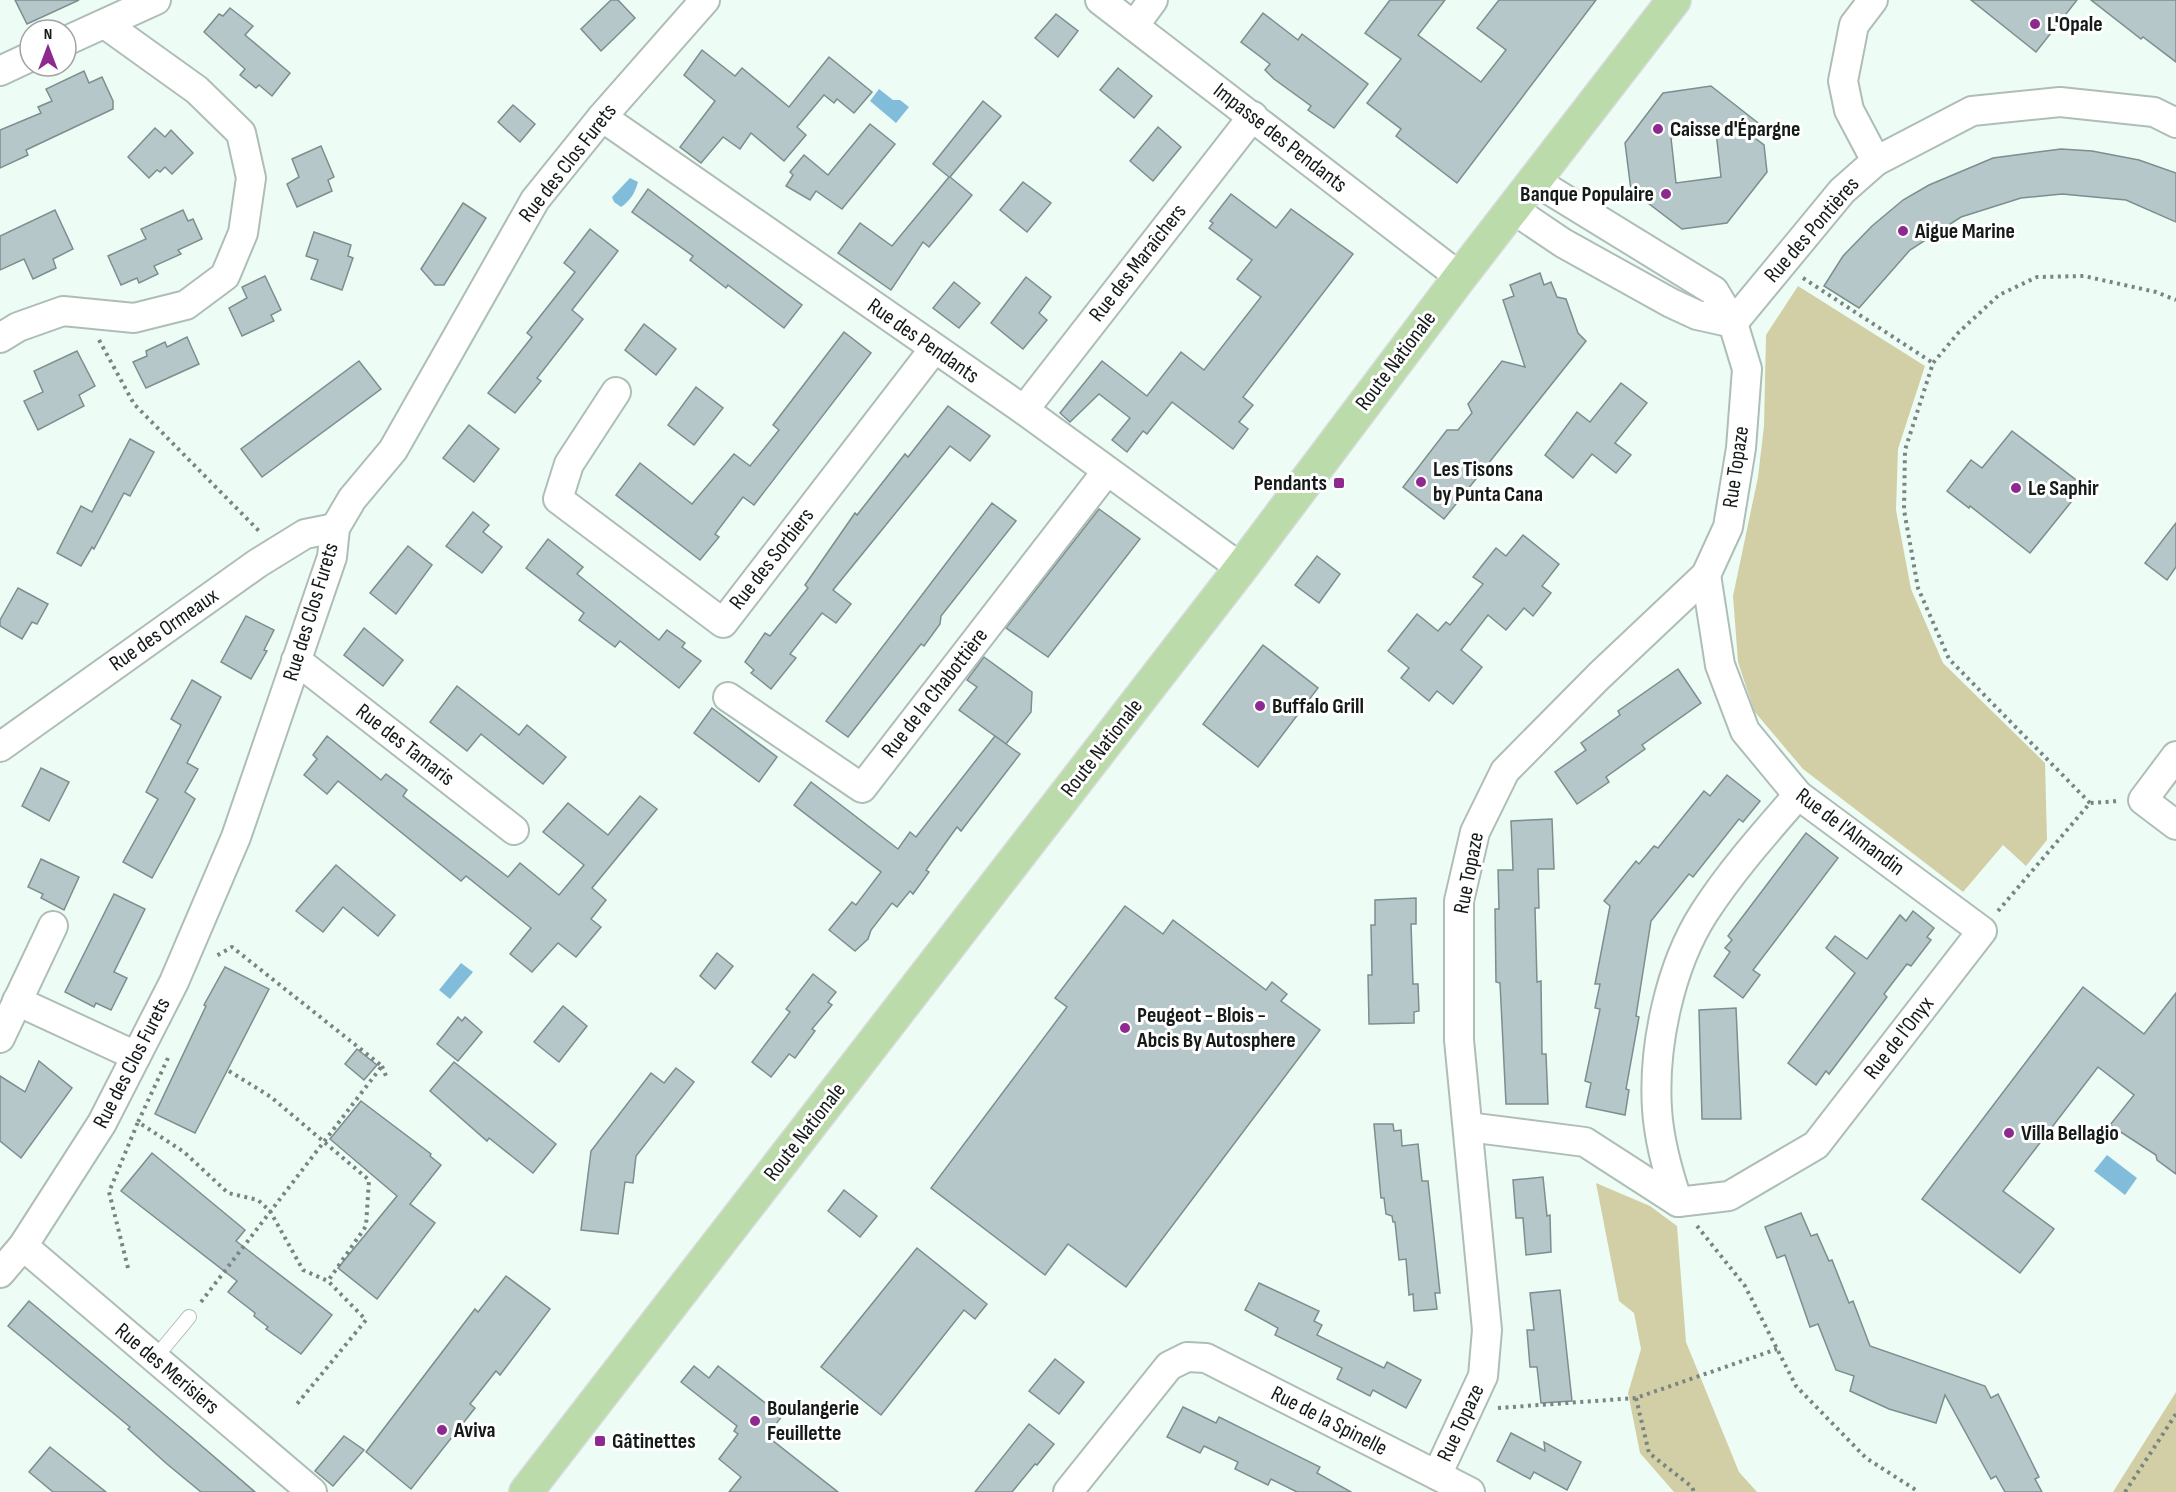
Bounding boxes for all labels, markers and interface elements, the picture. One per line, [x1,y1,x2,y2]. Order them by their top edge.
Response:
place label: L'Opale [2047,11,2103,38]
marker: L'Opale [2028,17,2042,31]
north arrow [18,18,78,78]
text: N [44,25,52,44]
street label: Impasse des Pendants [1208,77,1352,199]
street label: Rue des Clos Furets [513,98,623,228]
place label: Caisse d'Épargne [1670,116,1800,143]
marker: Caisse d'Épargne [1651,122,1665,136]
street label: Rue des Pontières [1759,171,1865,288]
place label: Banque Populaire [1520,181,1654,208]
marker: Banque Populaire [1659,187,1673,201]
street label: Rue des Maraîchers [1084,199,1192,327]
place label: Aigue Marine [1914,218,2015,245]
marker: Aigue Marine [1896,224,1910,238]
street label: Rue des Pendants [862,293,984,389]
street label: Route Nationale [1350,306,1442,416]
street label: Rue Topaze [1717,424,1755,510]
place label: Les Tisons by Punta Cana [1433,456,1543,508]
place label: Pendants [1254,470,1327,497]
marker: Les Tisons by Punta Cana [1414,475,1428,489]
place label: Le Saphir [2028,475,2099,502]
marker: Pendants [1332,476,1346,490]
marker: Le Saphir [2009,481,2023,495]
street label: Rue des Sorbiers [724,503,820,615]
street label: Rue des Clos Furets [277,540,345,684]
street label: Rue des Ormeaux [104,582,224,678]
street label: Rue de la Chabottière [876,623,994,763]
street label: Route Nationale [1055,693,1149,803]
place label: Buffalo Grill [1272,693,1364,720]
street label: Rue des Tamaris [350,698,460,792]
marker: Buffalo Grill [1253,699,1267,713]
street label: Rue de l'Almandin [1790,782,1910,882]
street label: Rue Topaze [1448,830,1490,916]
street label: Rue de l'Onyx [1858,991,1940,1085]
street label: Rue des Clos Furets [87,993,177,1133]
place label: Peugeot - Blois - Abcis By Autosphere [1136,1002,1296,1054]
marker: Peugeot - Blois - Abcis By Autosphere [1118,1021,1132,1035]
street label: Route Nationale [758,1077,852,1187]
place label: Villa Bellagio [2021,1120,2119,1147]
marker: Villa Bellagio [2002,1126,2016,1140]
street label: Rue des Merisiers [109,1317,225,1421]
street label: Rue de la Spinelle [1266,1380,1392,1462]
street label: Rue Topaze [1431,1380,1491,1466]
place label: Boulangerie Feuillette [767,1395,859,1447]
marker: Boulangerie Feuillette [748,1414,762,1428]
place label: Aviva [453,1417,496,1444]
marker: Aviva [435,1423,449,1437]
place label: Gâtinettes [612,1428,696,1455]
marker: Gâtinettes [593,1434,607,1448]

